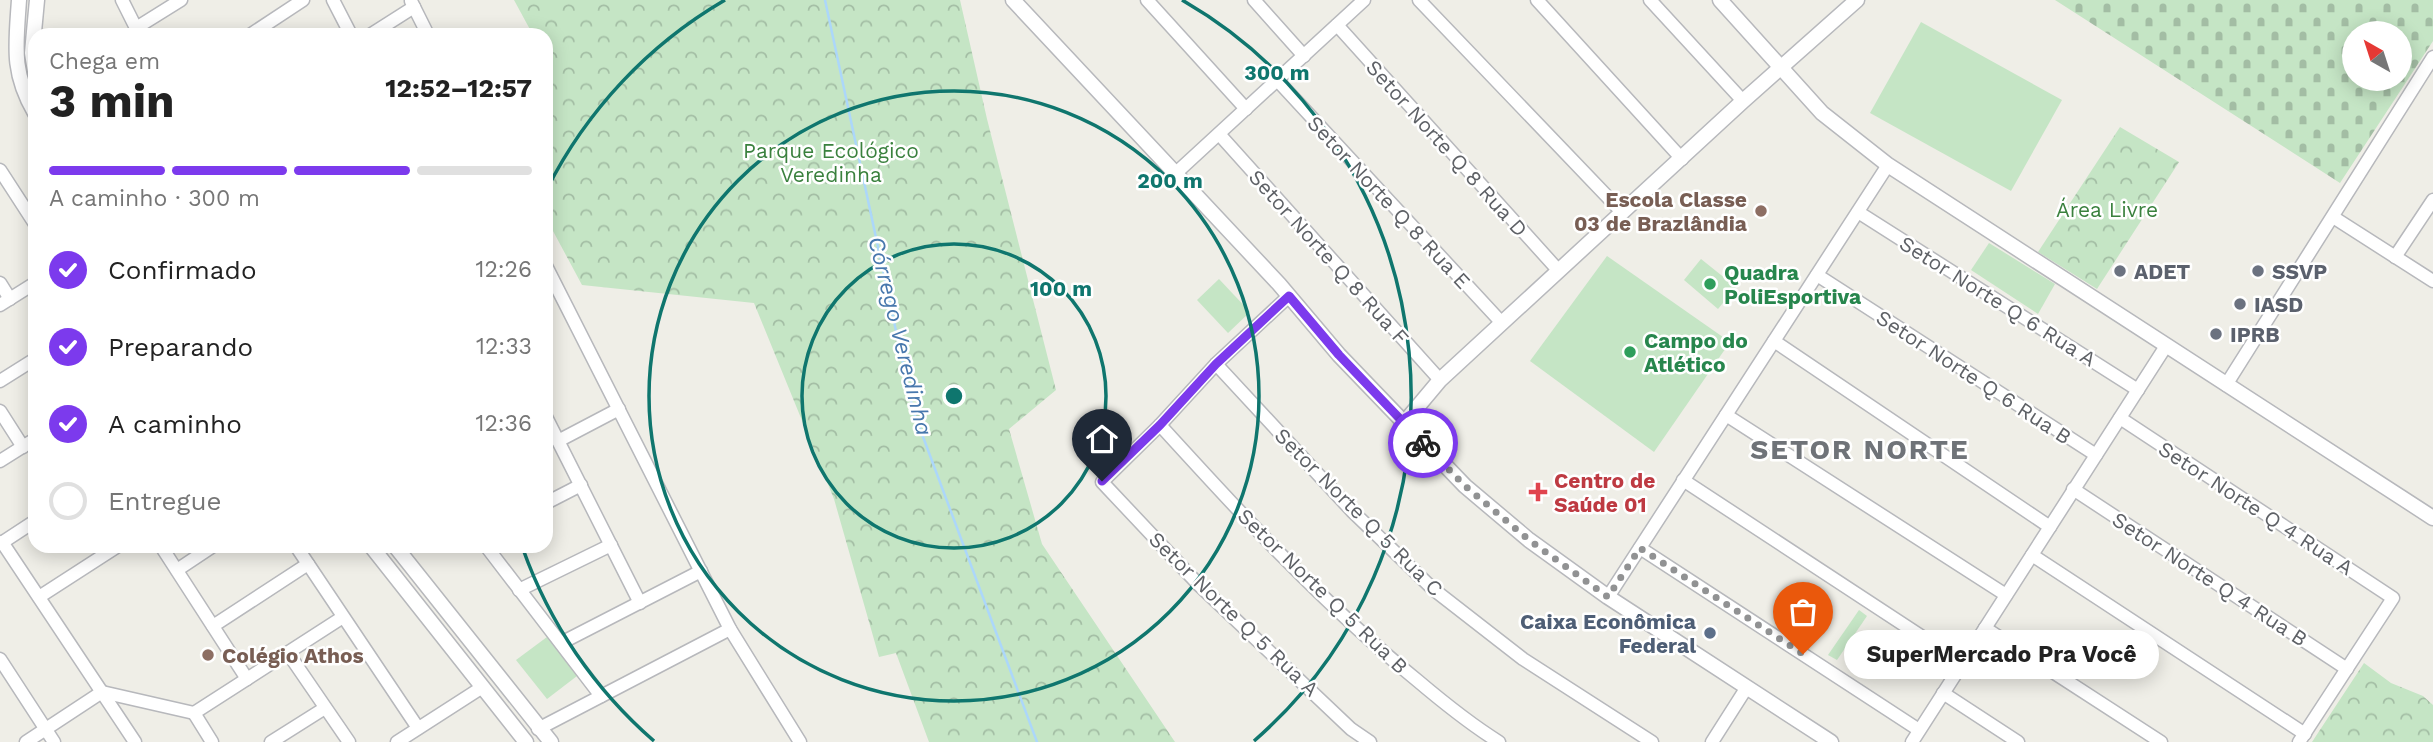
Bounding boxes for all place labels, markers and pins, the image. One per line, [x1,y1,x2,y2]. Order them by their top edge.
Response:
place label: Escola Classe 03 de Brazlândia [1574,187,1748,236]
marker: Escola Classe 03 de Brazlândia [1753,203,1769,219]
place label: ADET [2134,259,2191,284]
place label: SSVP [2272,259,2327,284]
place label: Quadra PoliEsportiva [1724,260,1862,309]
marker: ADET [2112,263,2128,279]
marker: SSVP [2250,263,2266,279]
marker: Quadra PoliEsportiva [1702,276,1718,292]
place label: IASD [2254,292,2303,317]
marker: IASD [2232,296,2248,312]
place label: IPRB [2230,322,2280,347]
marker: IPRB [2208,326,2224,342]
place label: Campo do Atlético [1644,328,1748,377]
marker: Campo do Atlético [1622,344,1638,360]
centre of rings [942,384,966,408]
pin [1072,409,1132,481]
place label: Centro de Saúde 01 [1554,468,1655,517]
marker: Centro de Saúde 01 [1528,482,1548,502]
pin [1773,582,1833,654]
place label: Caixa Econômica Federal [1520,609,1697,658]
marker: Caixa Econômica Federal [1702,625,1718,641]
callout: SuperMercado Pra Você [1845,630,2160,678]
place label: Colégio Athos [222,643,364,668]
marker: Colégio Athos [200,647,216,663]

